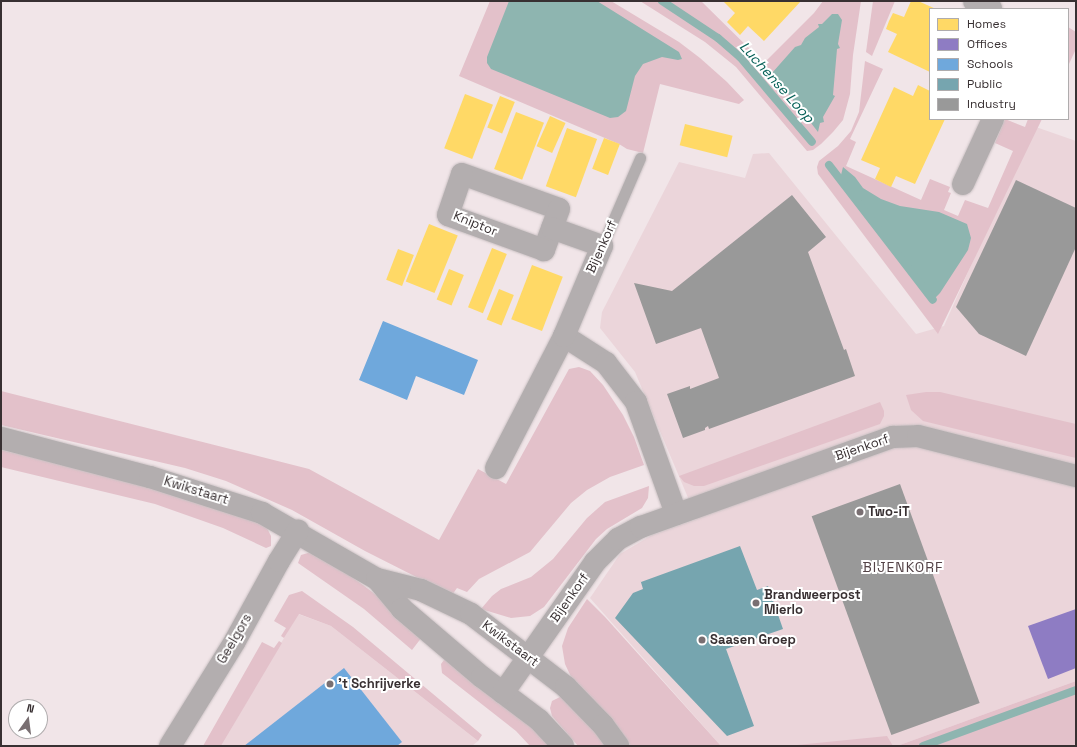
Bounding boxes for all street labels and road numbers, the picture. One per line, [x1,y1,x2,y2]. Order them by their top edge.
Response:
street label: Kniptor [451,208,499,240]
street label: Bijenkorf [583,218,621,276]
street label: Bijenkorf [833,432,891,464]
street label: Kwikstaart [162,474,230,508]
street label: Bijenkorf [548,571,592,625]
street label: Geelgors [214,611,256,667]
street label: Kwikstaart [479,618,541,670]

